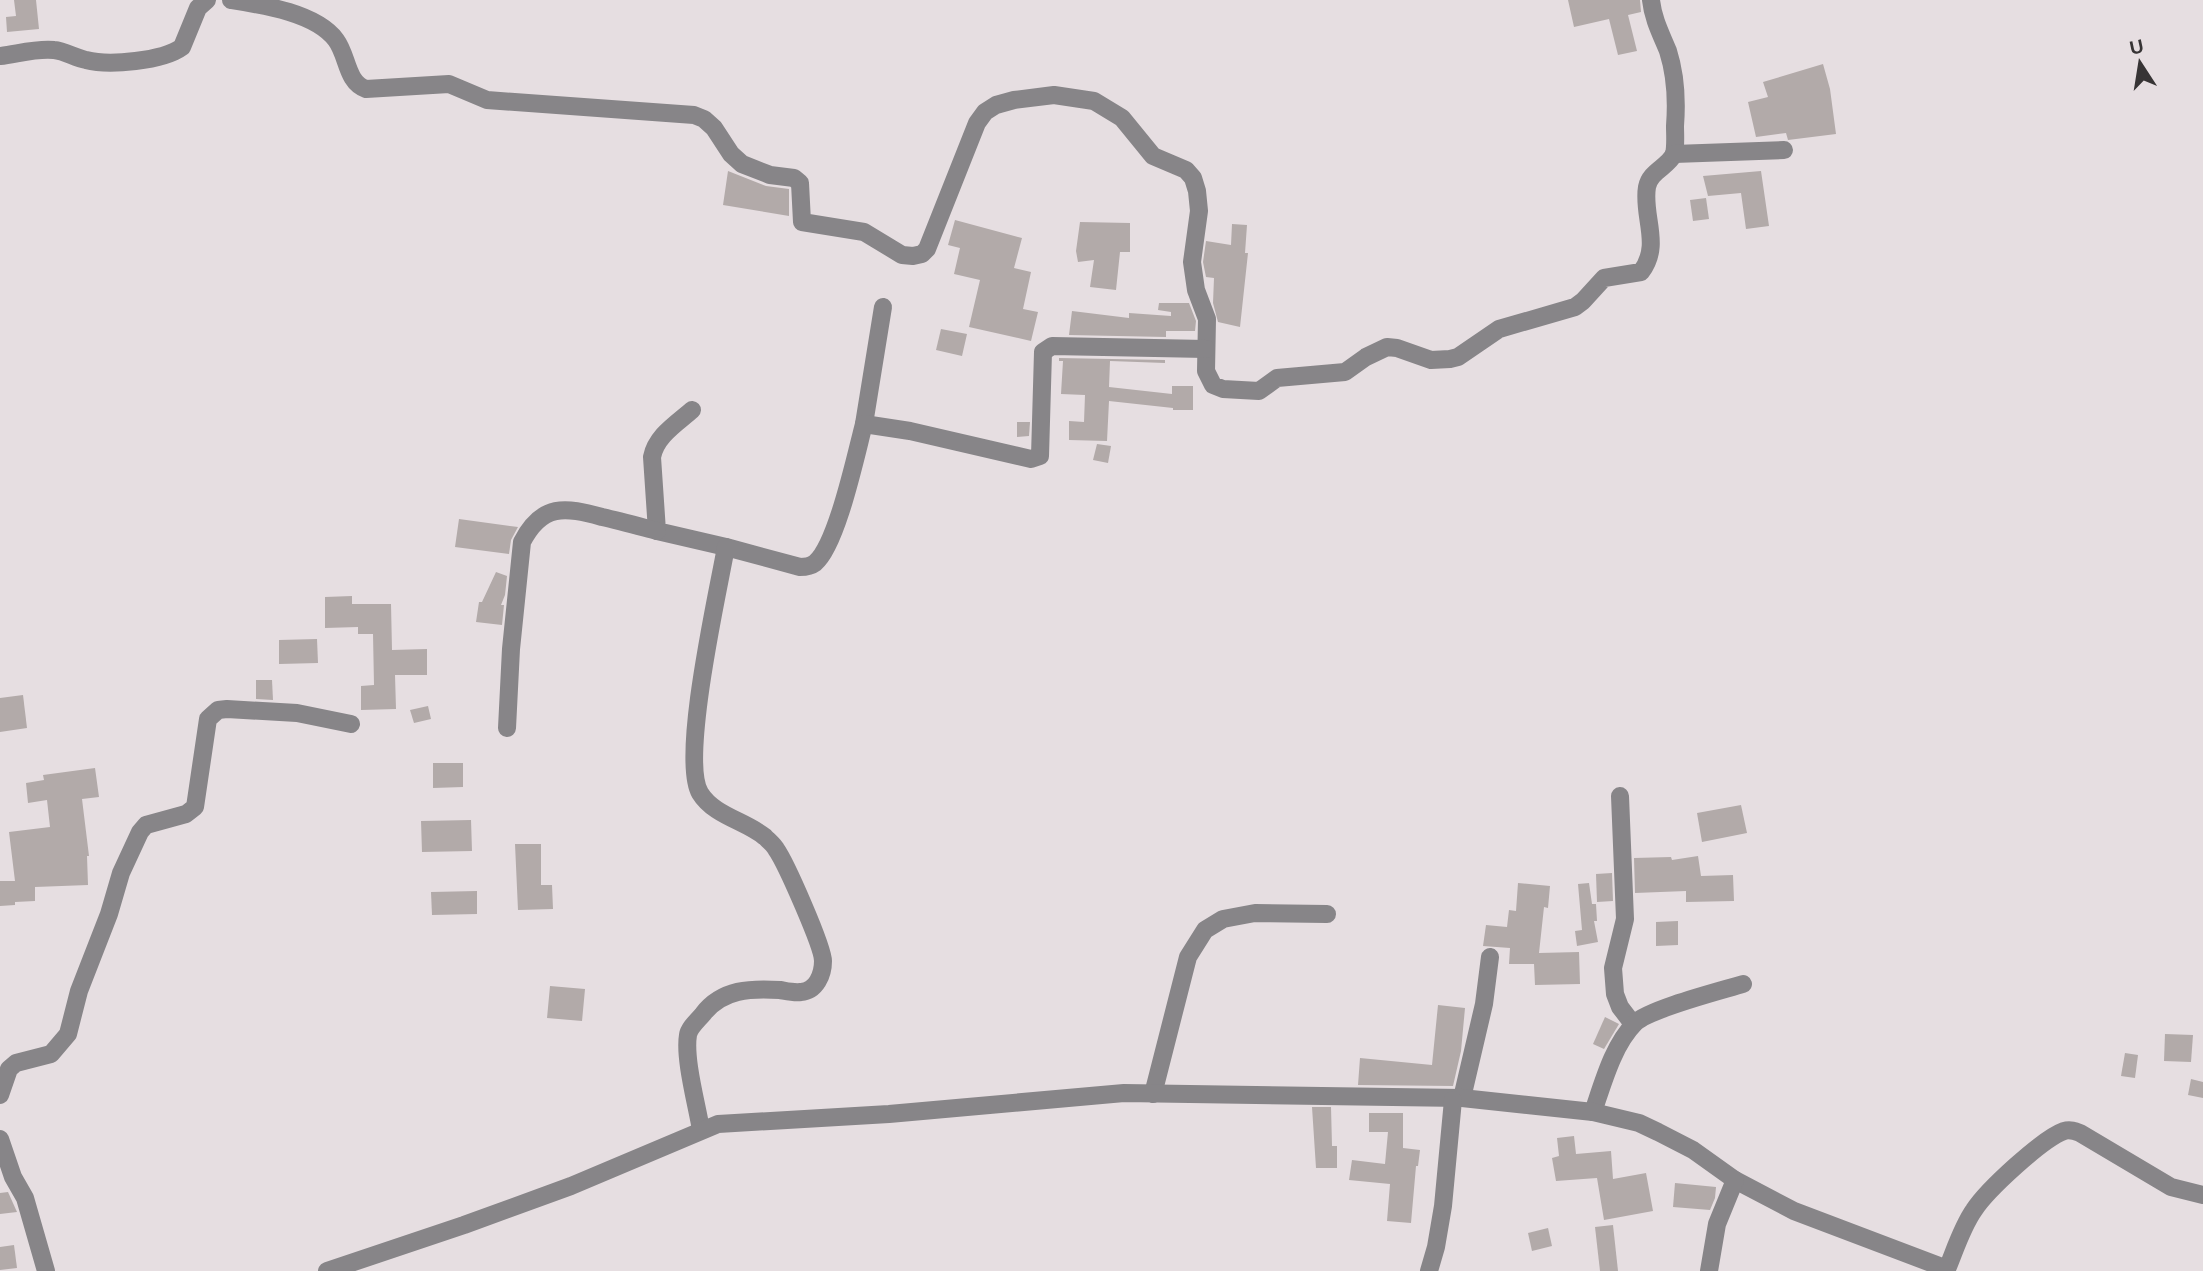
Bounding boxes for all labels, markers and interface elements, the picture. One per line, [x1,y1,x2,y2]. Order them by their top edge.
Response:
north arrow [2105,28,2175,98]
text: U [2128,35,2145,59]

